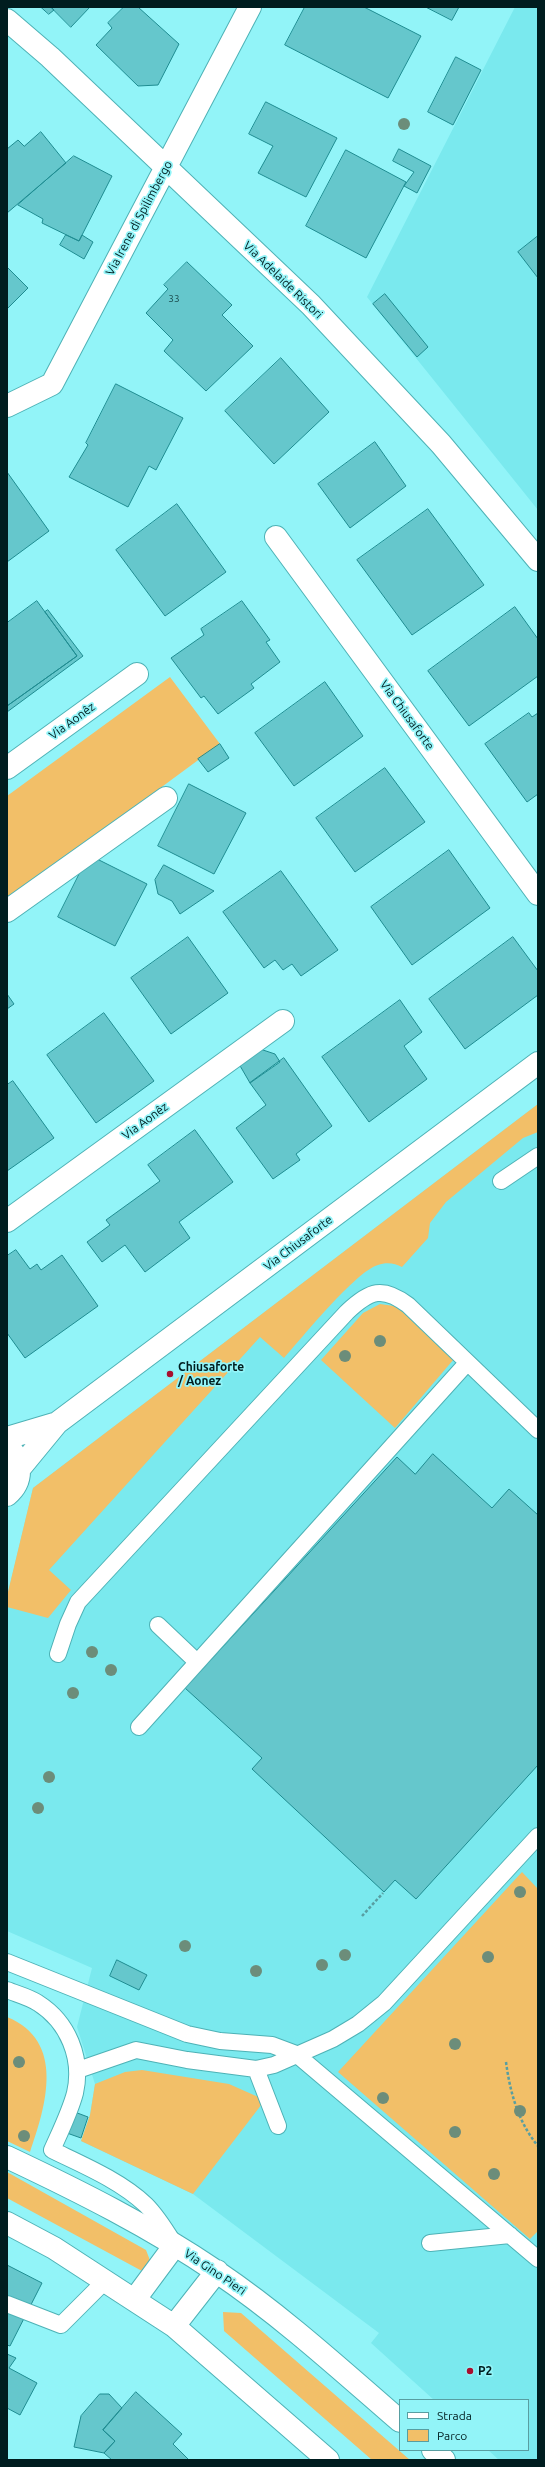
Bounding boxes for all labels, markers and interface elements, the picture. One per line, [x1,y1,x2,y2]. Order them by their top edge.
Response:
street label: Via Irene di Spilimbergo [103,158,175,278]
street label: Via Adelaide Ristori [240,238,326,322]
house number: 33 [168,293,180,305]
street label: Via Chiusaforte [377,677,437,753]
street label: Via Aonêz [46,699,98,743]
street label: Via Aonêz [119,1099,171,1143]
street label: Via Chiusaforte [261,1212,335,1274]
place label: Chiusaforte / Aonez [178,1360,244,1388]
marker: Chiusaforte / Aonez [165,1369,175,1379]
street label: Via Gino Pieri [181,2246,249,2298]
place label: P2 [478,2364,492,2378]
marker: P2 [465,2366,475,2376]
legend [399,2399,529,2451]
text: Strada [437,2409,472,2422]
text: Parco [437,2429,467,2442]

